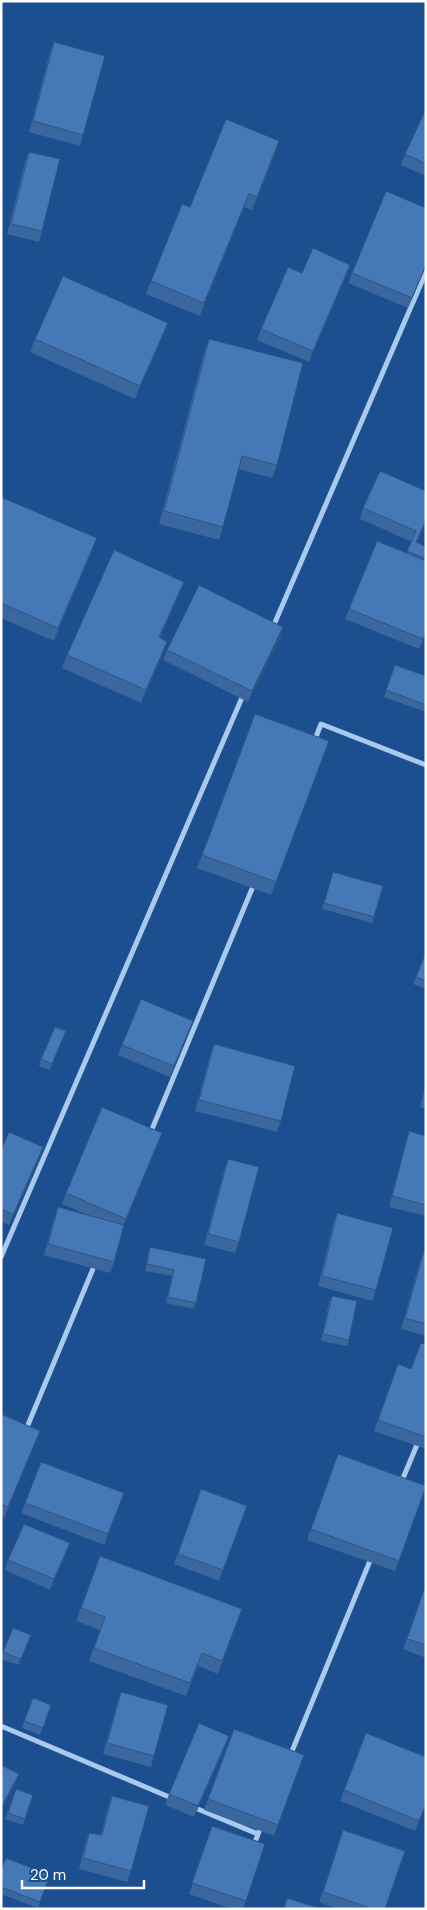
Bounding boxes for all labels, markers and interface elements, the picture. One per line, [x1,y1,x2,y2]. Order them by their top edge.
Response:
scale bar [22,1858,145,1890]
text: 20 m [30,1865,66,1885]

